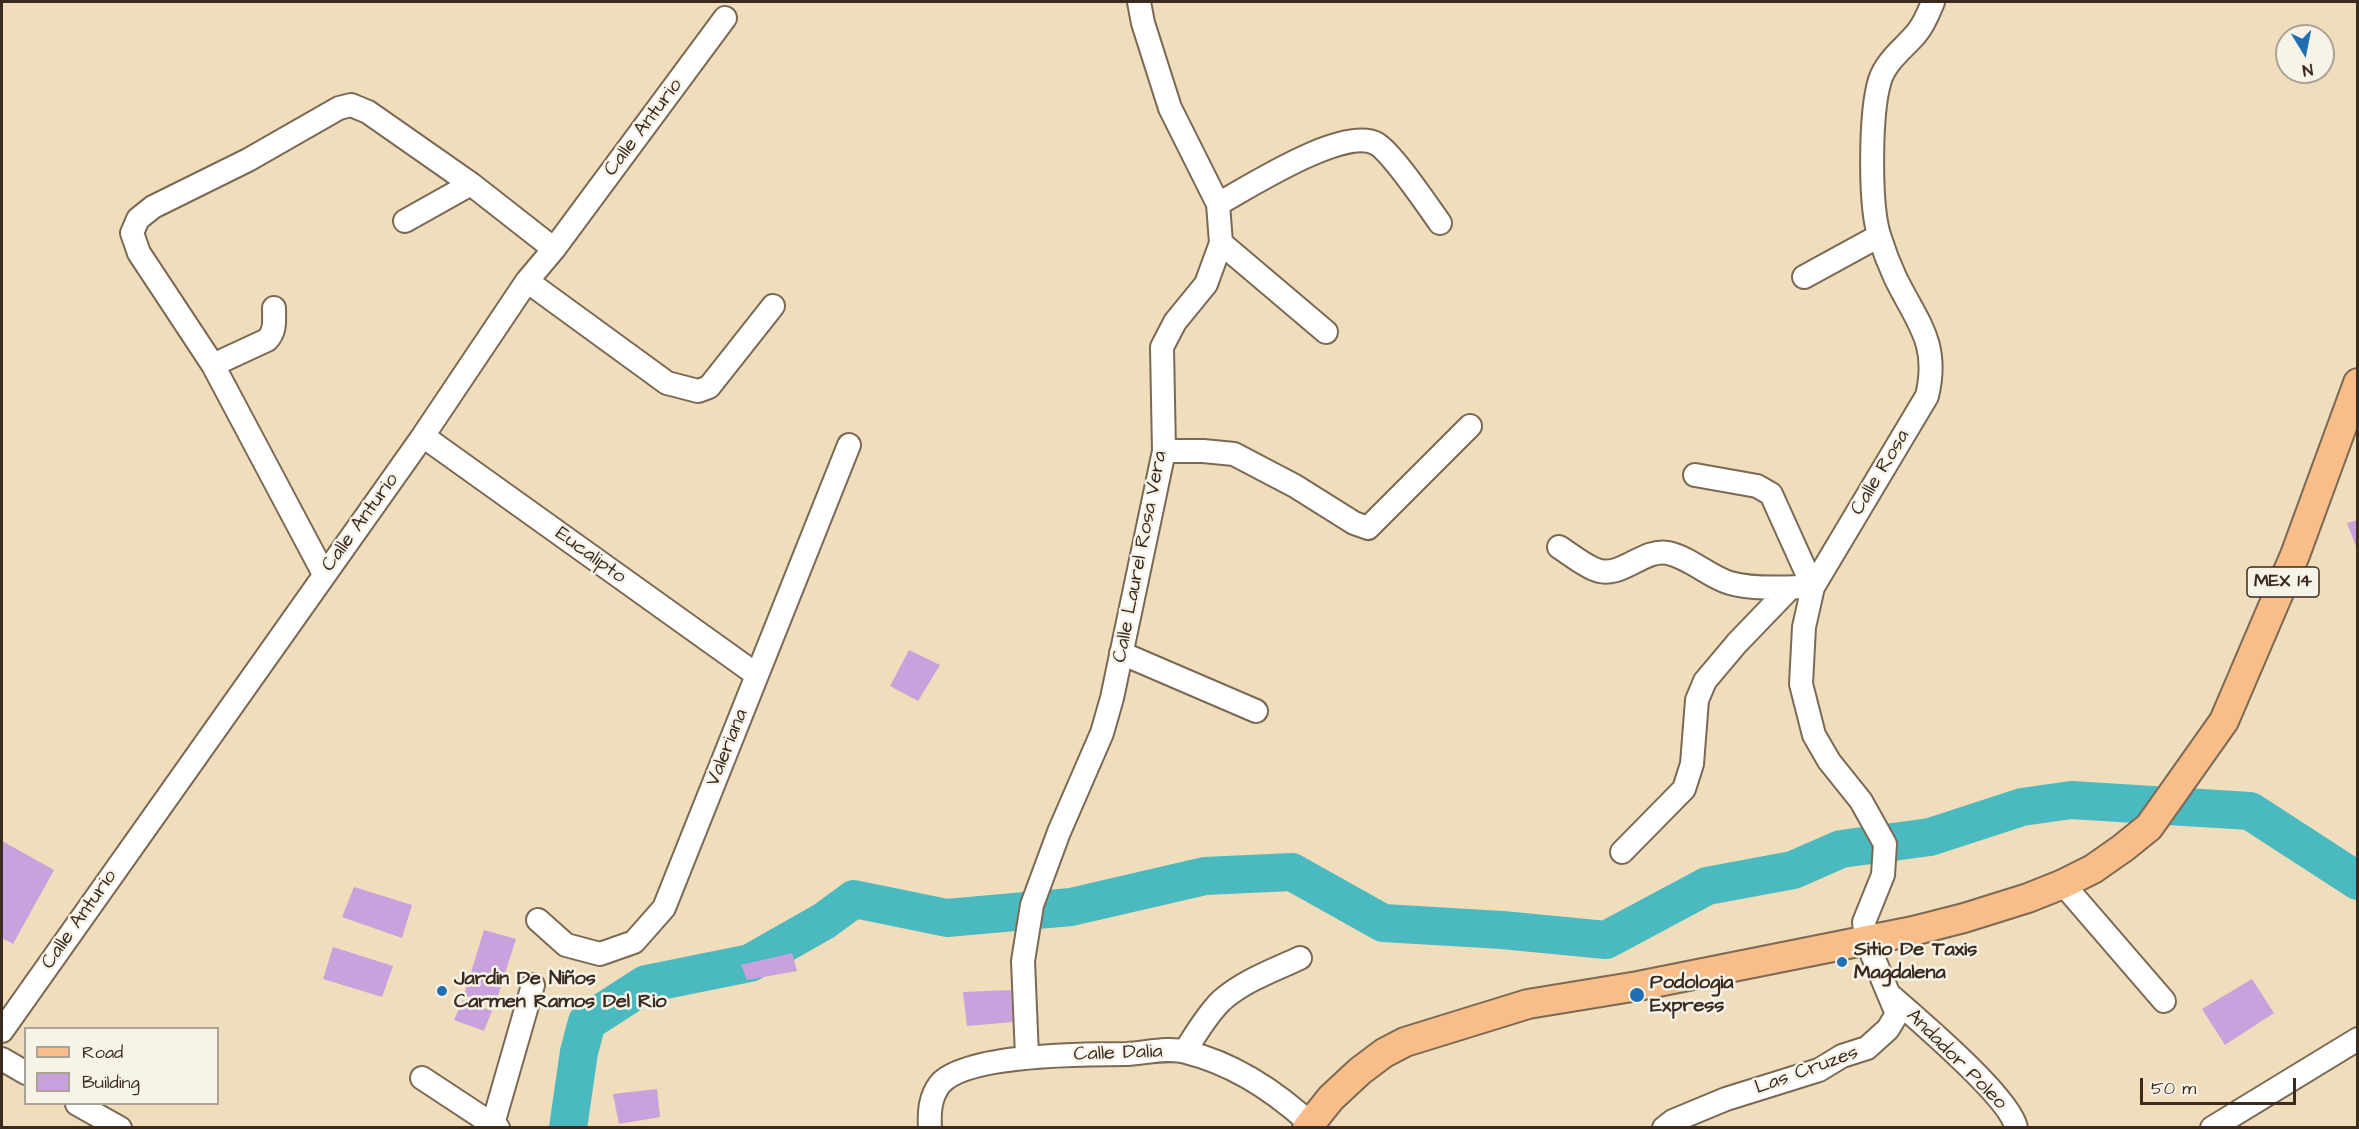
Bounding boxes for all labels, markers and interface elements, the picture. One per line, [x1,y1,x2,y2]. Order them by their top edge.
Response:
north arrow [2275,24,2335,84]
text: N [2301,58,2315,81]
street label: Calle Anturio [600,75,688,181]
street label: Calle Rosa [1846,426,1916,520]
street label: Calle Laurel Rosa Vera [1109,449,1173,665]
street label: Calle Anturio [317,469,405,577]
street label: Eucalipto [550,522,630,590]
road number: MEX 14 [2247,567,2319,597]
street label: Valeriana [702,706,754,790]
street label: Calle Anturio [37,866,123,974]
place label: Sitio De Taxis Magdalena [1854,939,1977,986]
marker: Sitio De Taxis Magdalena [1835,955,1849,969]
place label: Jardin De Niños Carmen Ramos Del Rio [454,968,667,1015]
place label: Podologia Express [1650,972,1733,1019]
marker: Jardin De Niños Carmen Ramos Del Rio [435,984,449,998]
marker: Podologia Express [1628,986,1646,1004]
street label: Andador Poleo [1900,1004,2012,1116]
legend [24,1027,219,1105]
text: Road [82,1040,123,1065]
street label: Calle Dalia [1073,1040,1163,1068]
street label: Las Cruzes [1752,1041,1862,1101]
scale bar [2143,1066,2299,1104]
text: Building [82,1070,140,1095]
text: 50 m [2151,1076,2196,1101]

